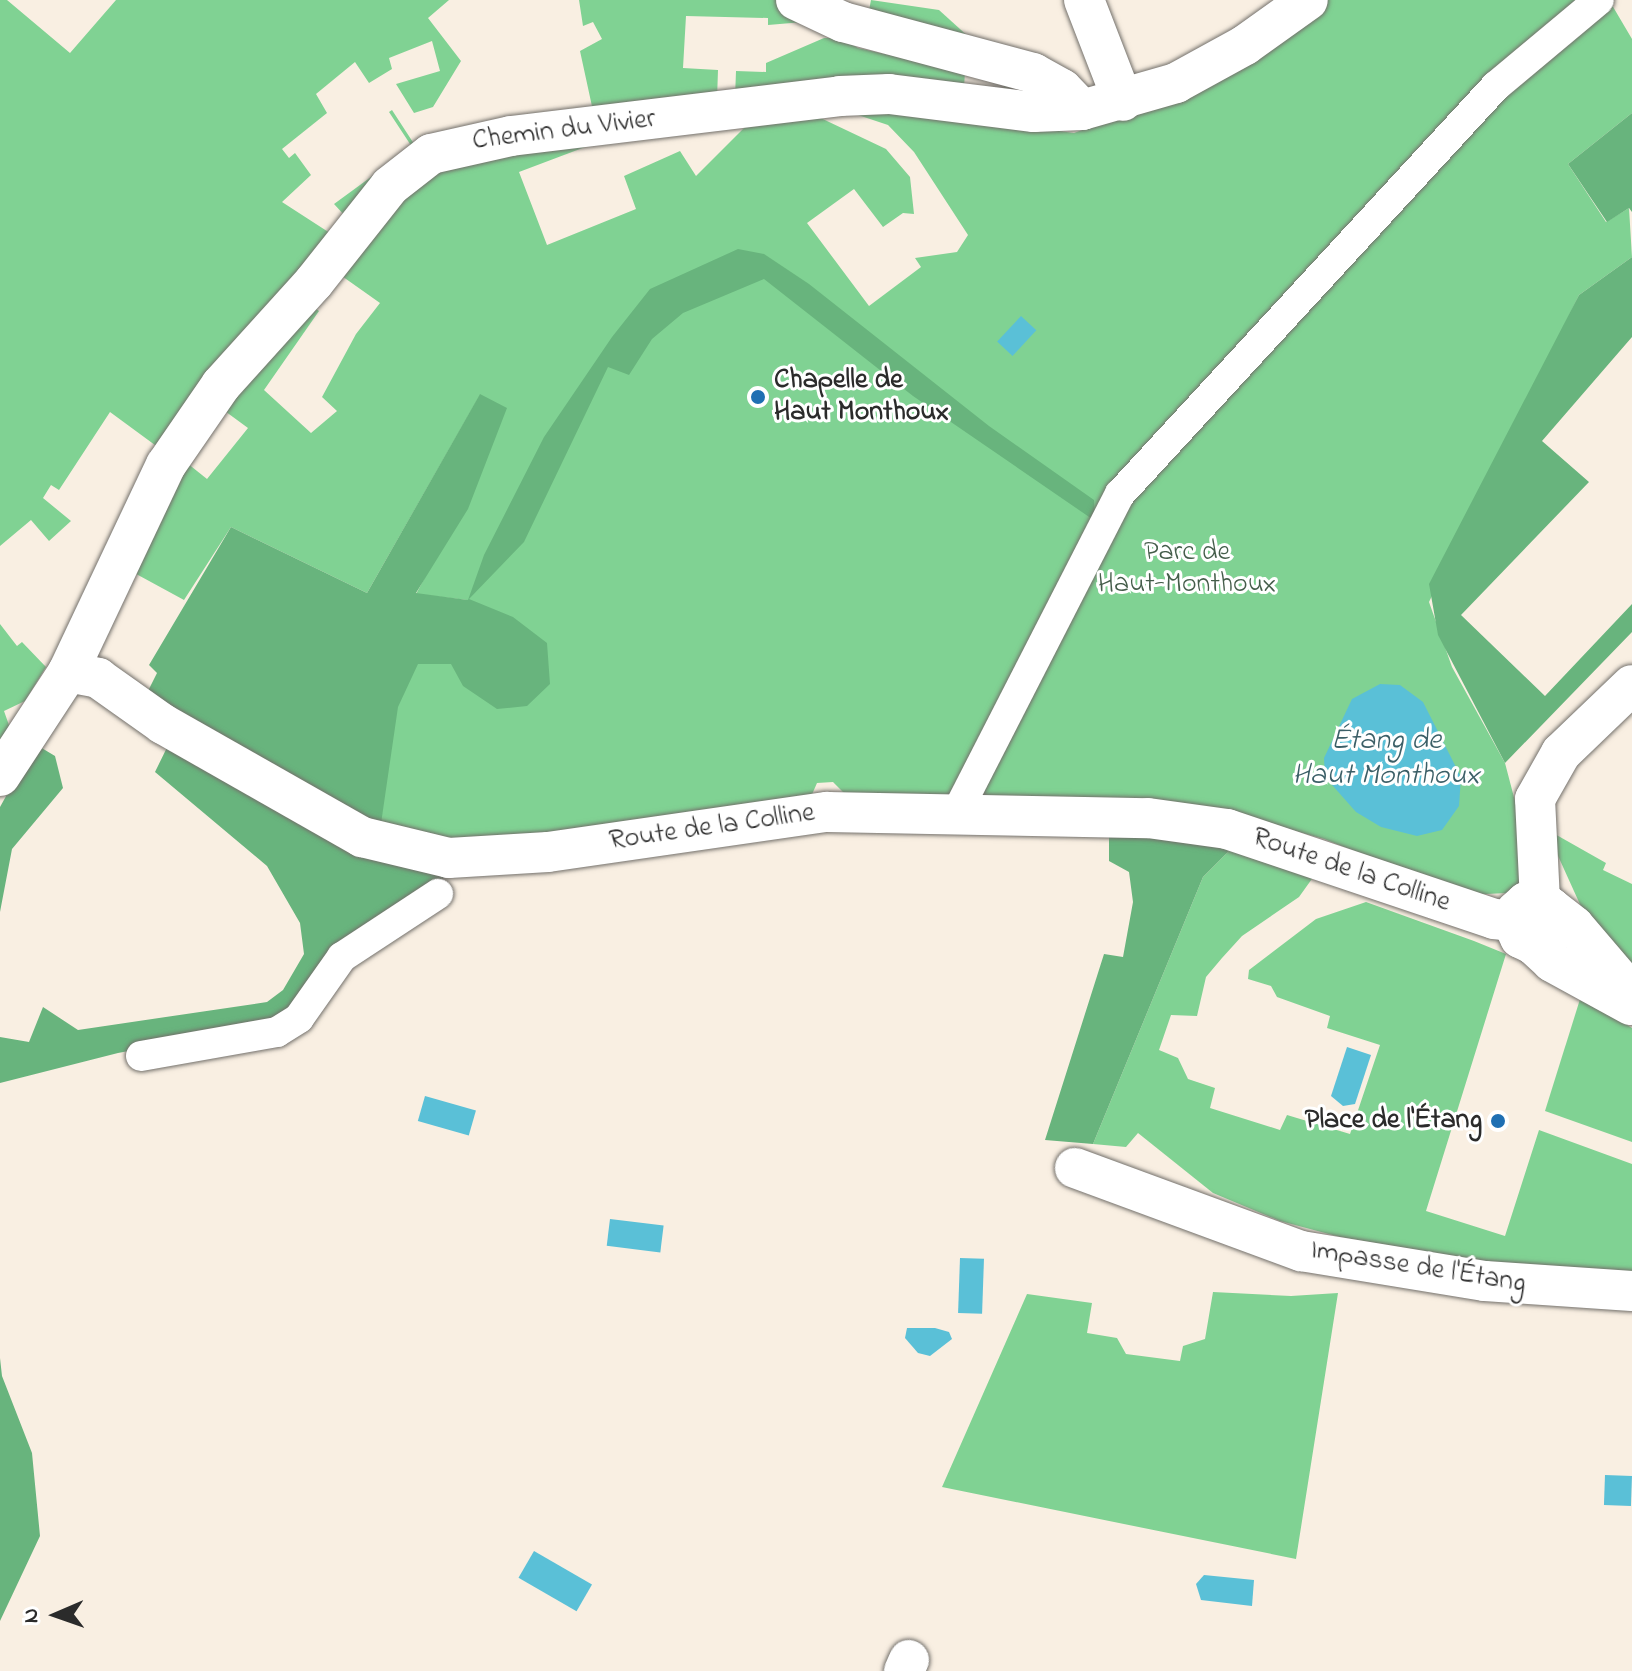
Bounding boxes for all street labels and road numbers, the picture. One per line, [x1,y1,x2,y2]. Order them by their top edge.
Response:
street label: Chemin du Vivier [471,103,657,159]
street label: Route de la Colline [607,797,817,859]
street label: Route de la Colline [1248,821,1454,921]
street label: Impasse de l'Étang [1308,1234,1528,1302]

